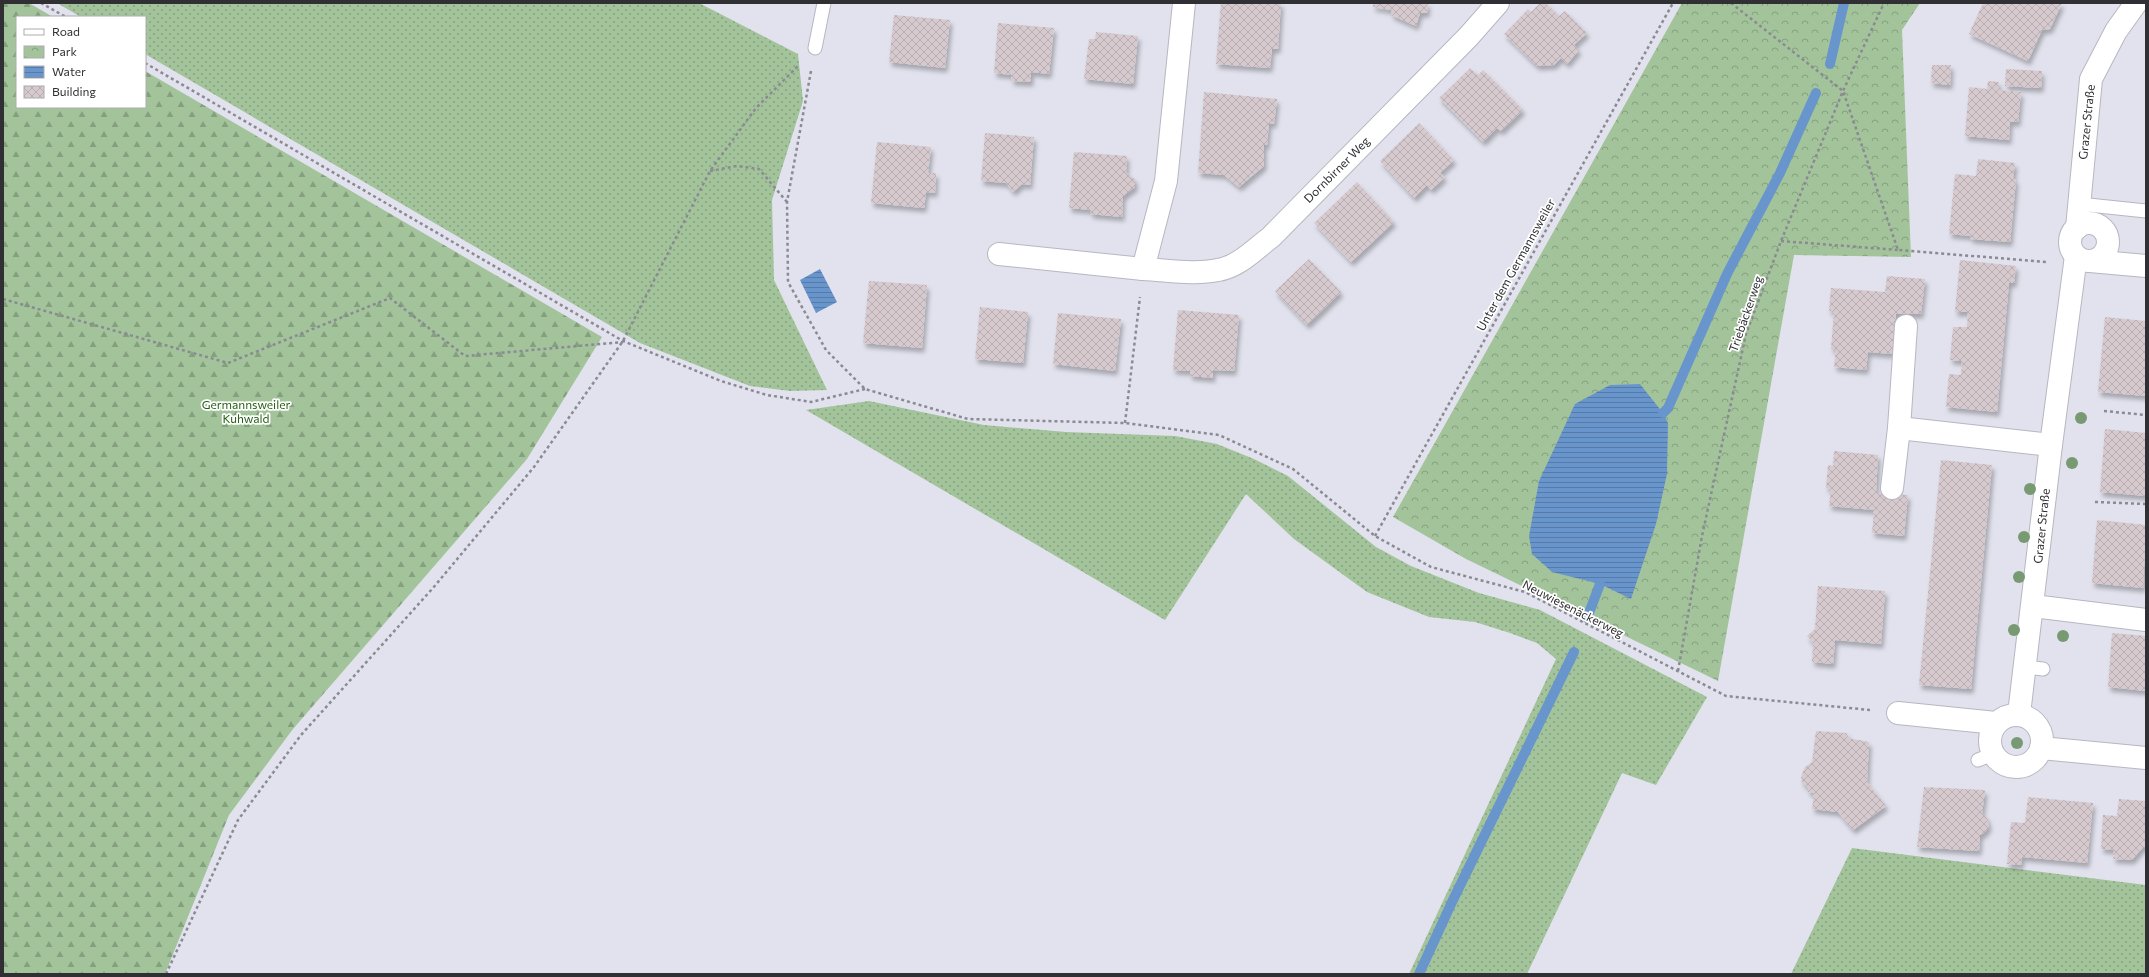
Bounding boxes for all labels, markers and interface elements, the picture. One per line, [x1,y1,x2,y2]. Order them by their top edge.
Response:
legend [16,16,146,108]
text: Road [52,24,80,38]
text: Park [52,44,78,58]
text: Water [52,64,86,78]
text: Building [52,84,96,98]
street label: Grazer Straße [2075,84,2097,160]
street label: Dornbirner Weg [1301,133,1372,205]
street label: Unter dem Germannsweiler [1473,196,1557,333]
street label: Triebäckerweg [1725,273,1765,354]
park label: Germannsweiler Kuhwald [202,397,291,425]
street label: Grazer Straße [2030,488,2052,564]
street label: Neuwiesenäckerweg [1521,577,1627,640]

